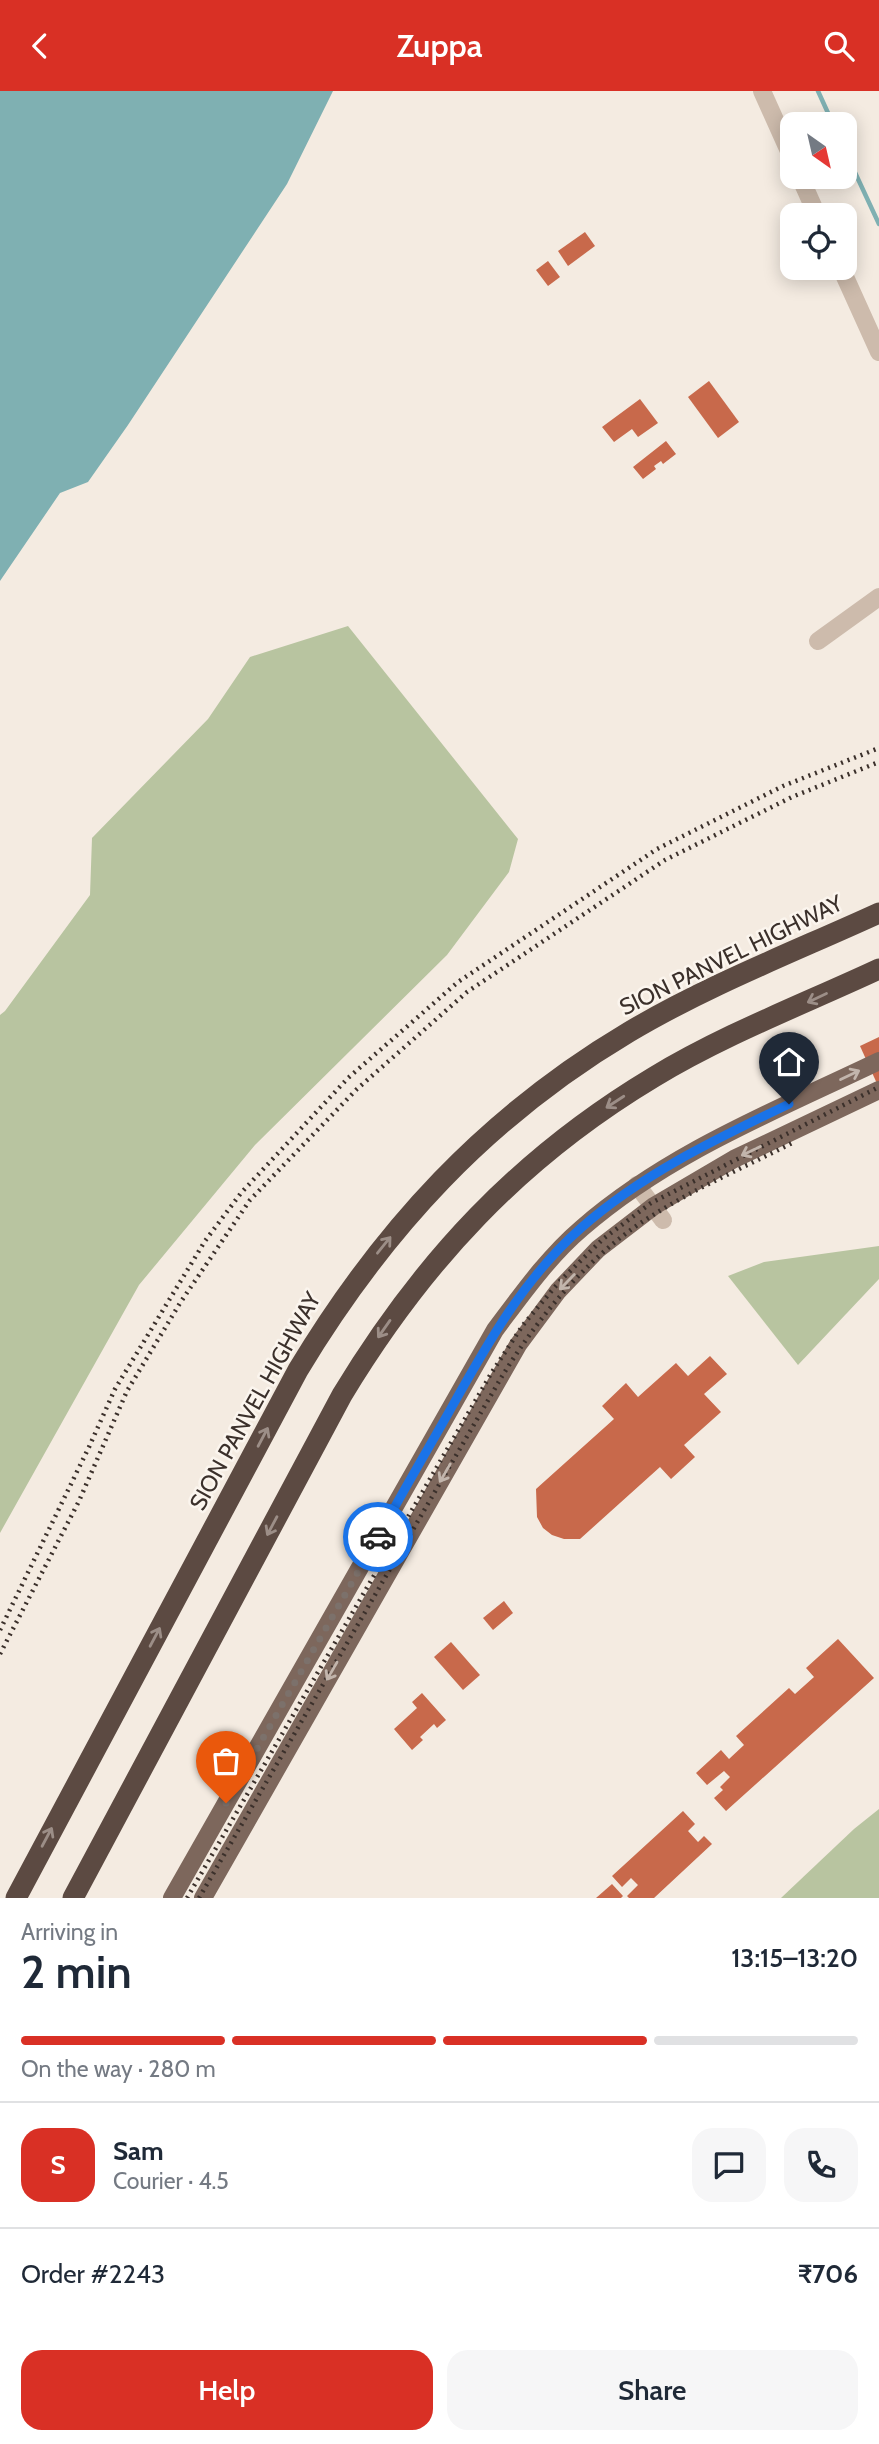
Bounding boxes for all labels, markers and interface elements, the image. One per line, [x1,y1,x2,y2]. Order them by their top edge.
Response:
text: Zuppa [397,26,482,65]
icon: back [21,27,59,65]
icon: search [820,27,858,65]
north arrow [780,112,858,189]
map controls [780,112,857,280]
button: locate [780,203,857,280]
street label: SION PANVEL HIGHWAY [615,888,848,1021]
one-way arrow [807,992,828,1005]
pin [759,1032,819,1104]
icon: home [770,1043,808,1081]
one-way arrow [839,1068,860,1081]
one-way arrow [606,1094,625,1109]
one-way arrow [741,1145,762,1159]
one-way arrow [376,1236,391,1254]
one-way arrow [558,1273,575,1290]
street label: SION PANVEL HIGHWAY [183,1286,327,1515]
one-way arrow [377,1319,391,1338]
one-way arrow [256,1427,270,1447]
one-way arrow [438,1462,451,1483]
courier [343,1502,413,1572]
one-way arrow [265,1516,279,1536]
icon: car [359,1518,397,1556]
one-way arrow [149,1627,162,1648]
one-way arrow [325,1660,339,1680]
pin [196,1731,256,1803]
icon: bag [207,1742,245,1780]
one-way arrow [41,1827,54,1848]
text: Arriving in [21,1918,118,1946]
text: 13:15–13:20 [731,1942,858,1974]
text: 2 min [21,1944,132,2000]
text: On the way · 280 m [21,2055,216,2083]
button: chat [692,2128,766,2202]
button: phone [784,2128,858,2202]
text: Sam [113,2135,164,2167]
text: S [50,2149,66,2181]
text: Courier · 4.5 [113,2167,229,2195]
text: Order #2243 [21,2258,165,2290]
text: ₹706 [798,2258,858,2290]
button: Help [21,2350,433,2430]
button: Share [447,2350,858,2430]

